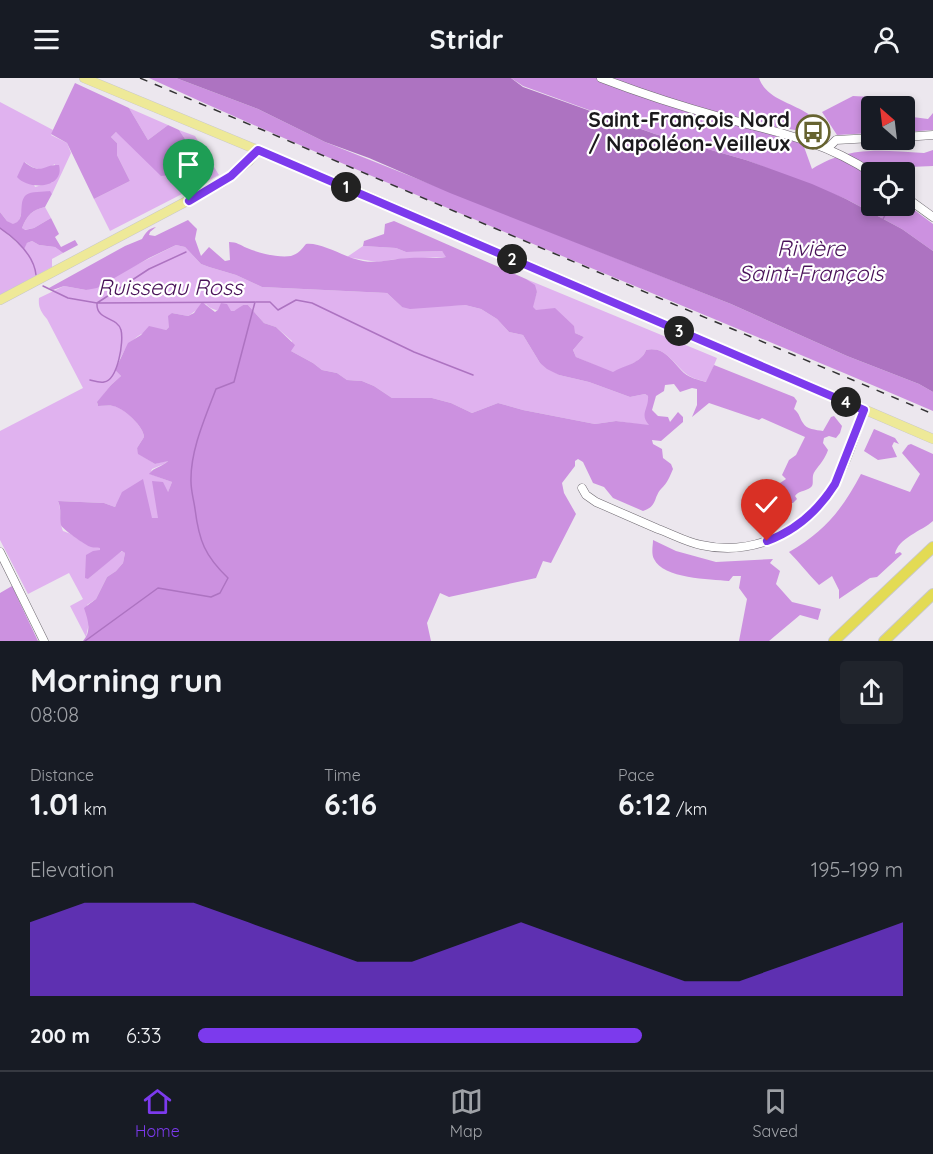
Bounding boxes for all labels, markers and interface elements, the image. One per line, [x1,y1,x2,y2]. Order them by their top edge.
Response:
text: Stridr [430,22,503,56]
icon: menu [30,23,63,56]
icon: person [870,23,903,56]
north arrow [861,96,915,150]
map controls [861,96,915,216]
place label: Saint-François Nord / Napoléon-Veilleux [588,106,790,156]
bus stop icon: Saint-François Nord / Napoléon-Veilleux [795,114,831,150]
pin [163,139,214,201]
icon: arrive [172,148,205,181]
button: locate [861,162,915,216]
pin: 1 [331,172,361,202]
text: 1 [343,177,349,197]
water label: Rivière Saint-François [738,234,885,287]
pin: 2 [497,244,527,274]
text: 2 [507,249,517,269]
water label: Ruisseau Ross [97,273,244,301]
pin: 3 [664,316,694,346]
text: 3 [675,321,683,341]
pin: 4 [831,387,861,417]
text: 4 [841,392,851,412]
pin [741,479,792,541]
icon: check [750,488,783,521]
text: Morning run [30,659,223,700]
button: share [840,661,903,724]
text: 08:08 [30,702,79,727]
text: Distance [30,765,94,785]
text: Time [324,765,361,785]
text: Pace [618,765,654,785]
text: 1.01 [30,785,79,823]
text: 6:16 [324,785,377,823]
text: 6:12 [618,785,672,823]
text: km [79,799,107,819]
text: /km [672,799,707,819]
text: Elevation [30,857,114,882]
text: 195–199 m [811,857,903,882]
text: 200 m [30,1023,90,1048]
text: 6:33 [126,1023,161,1048]
tab: Home [135,1085,180,1141]
tab: Map [450,1085,483,1141]
tab: Saved [752,1085,798,1141]

